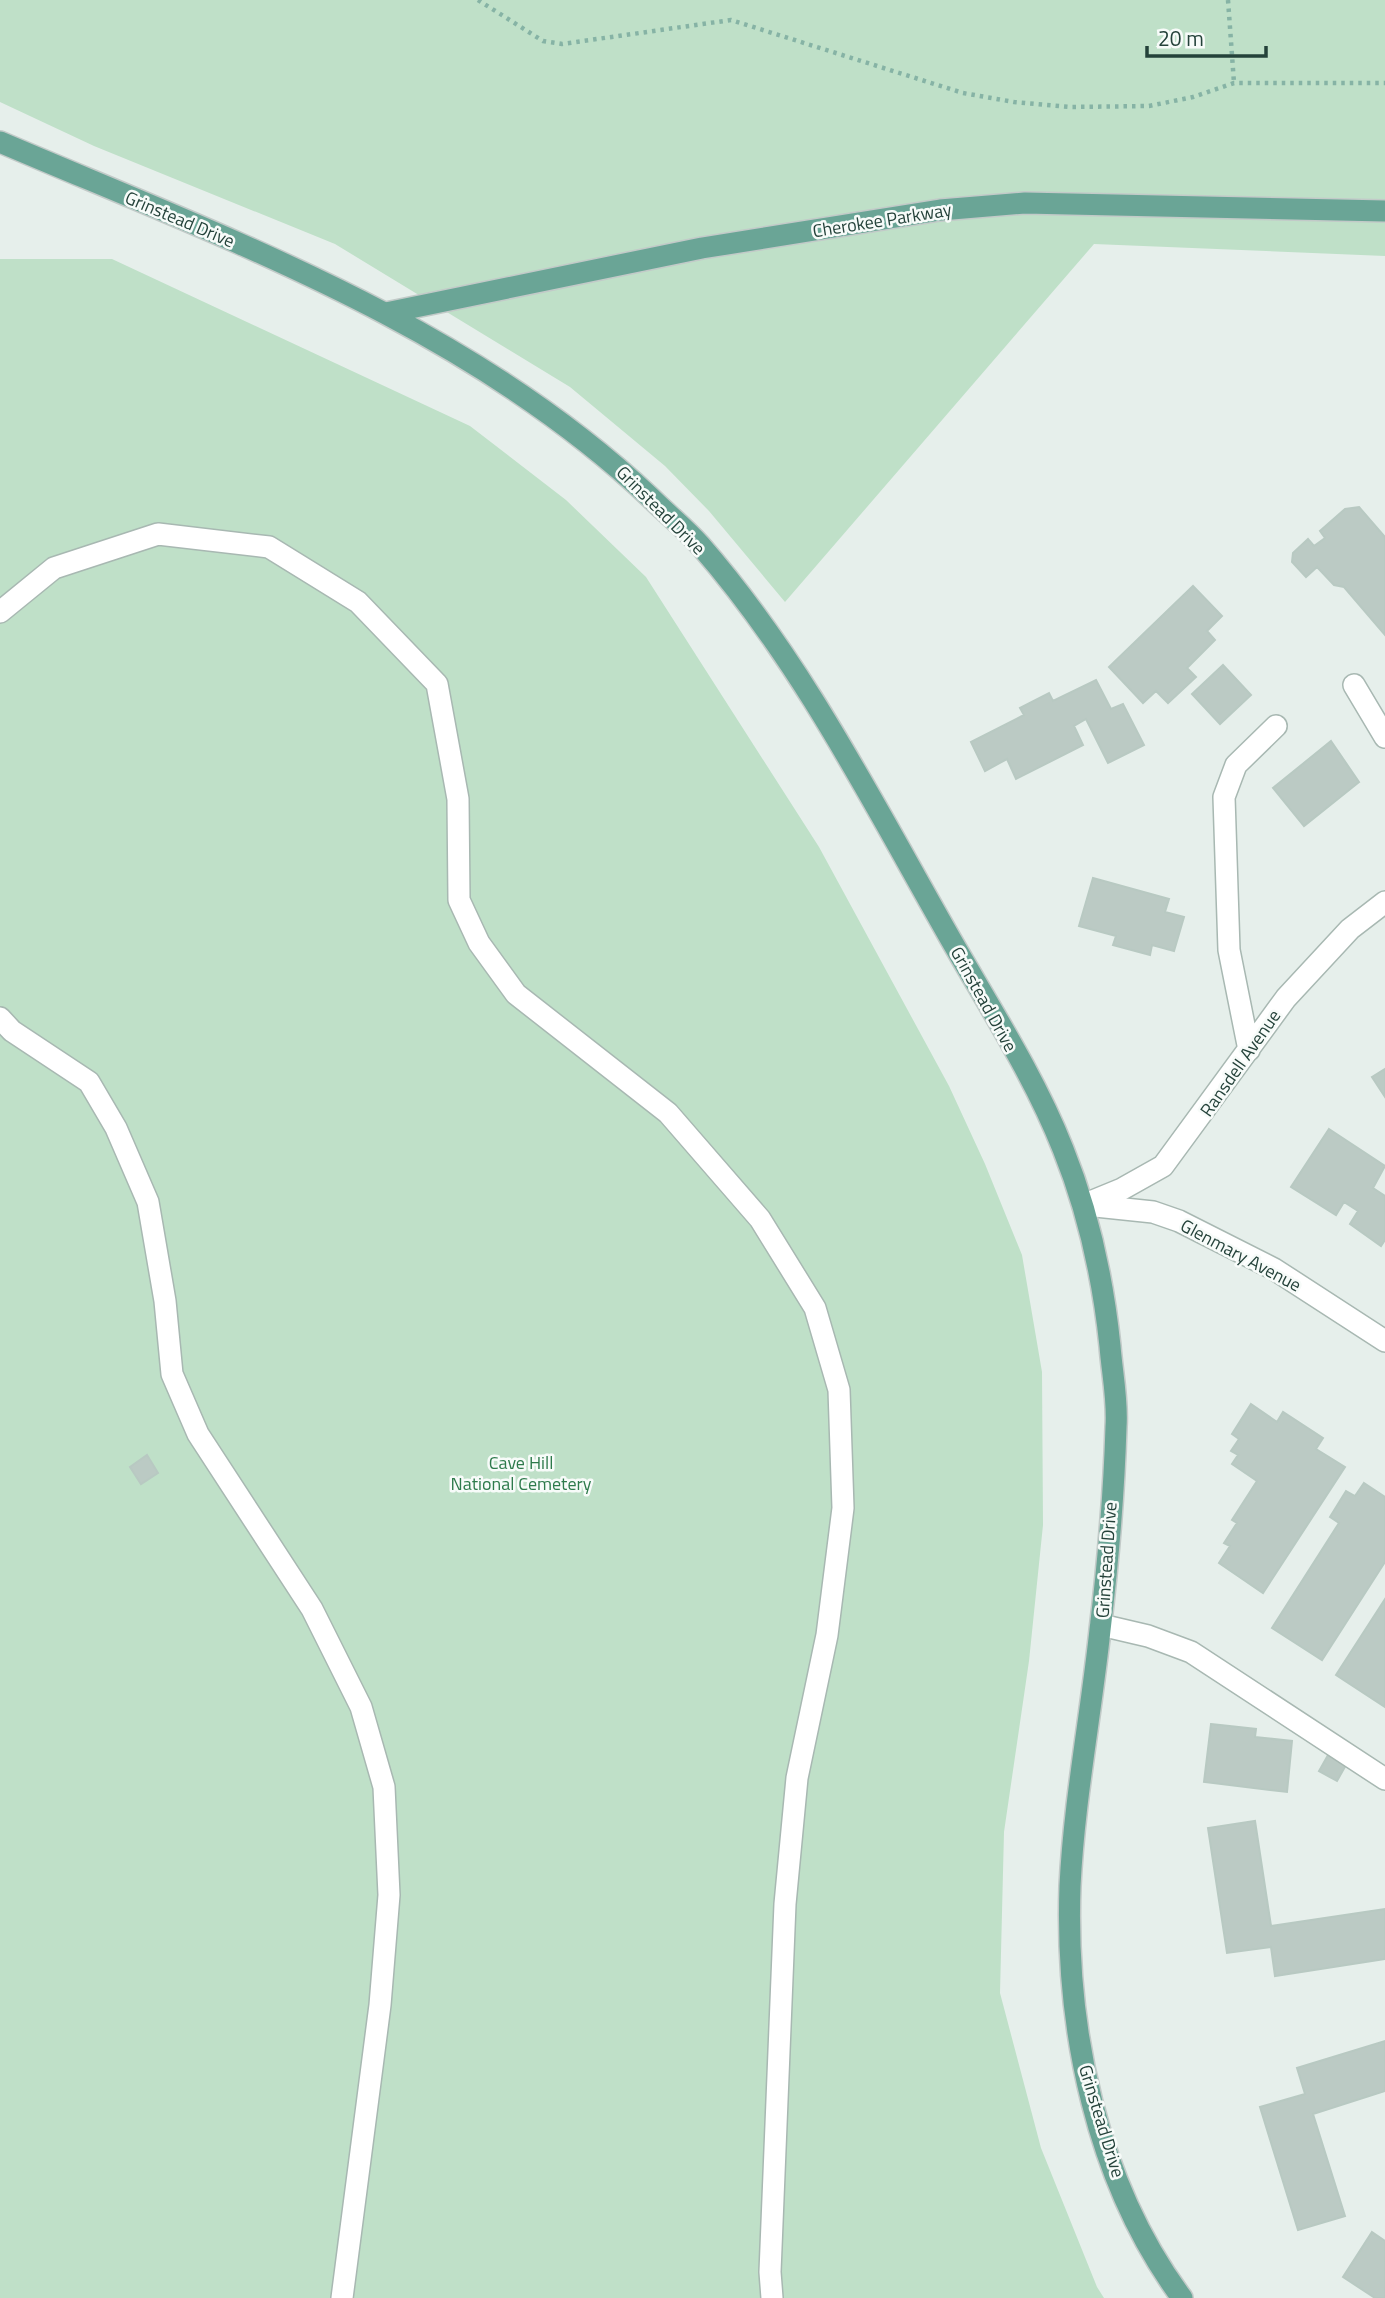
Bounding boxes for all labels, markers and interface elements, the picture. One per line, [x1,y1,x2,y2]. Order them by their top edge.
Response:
scale bar [1147,14,1266,58]
text: 20 m [1158,22,1204,54]
street label: Grinstead Drive [121,184,239,254]
street label: Cherokee Parkway [811,196,954,244]
street label: Grinstead Drive [610,459,712,561]
street label: Grinstead Drive [944,941,1024,1057]
street label: Ransdell Avenue [1193,1004,1287,1122]
street label: Glenmary Avenue [1176,1212,1306,1298]
park label: Cave Hill National Cemetery [451,1449,592,1497]
street label: Grinstead Drive [1088,1501,1124,1619]
street label: Grinstead Drive [1072,2061,1132,2181]

